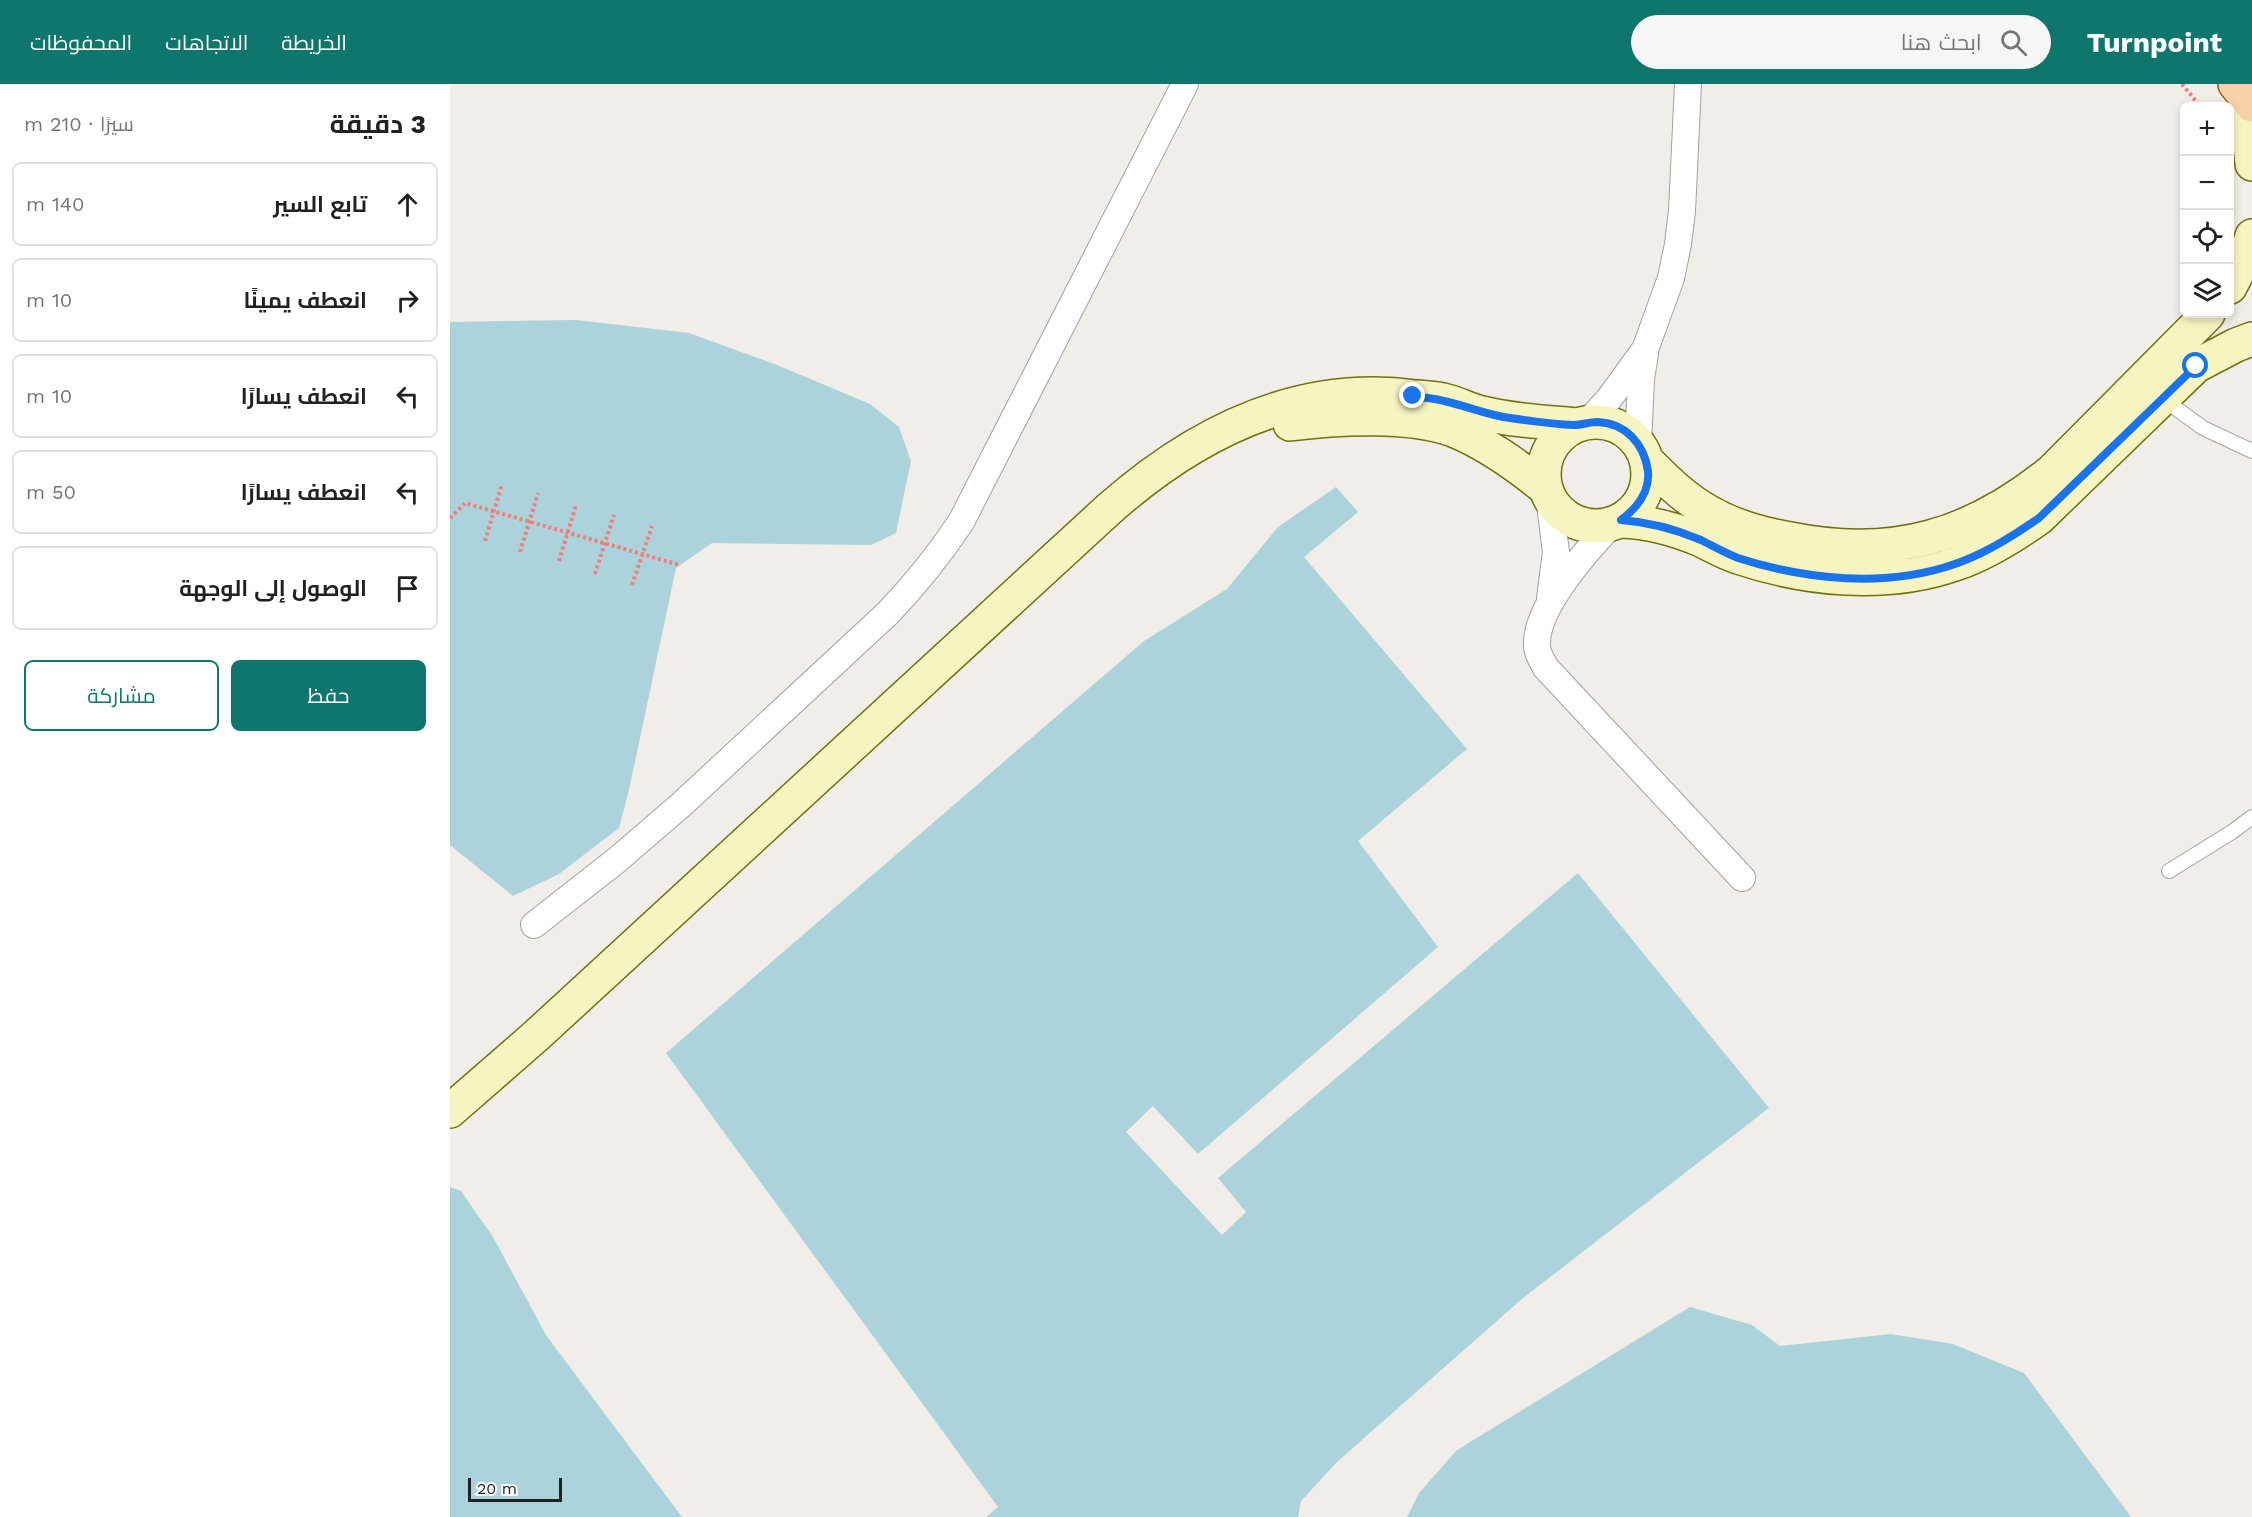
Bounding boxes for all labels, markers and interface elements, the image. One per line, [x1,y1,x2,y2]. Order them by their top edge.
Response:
search box [1631,15,2051,69]
icon: search [1997,26,2030,59]
text: Turnpoint [2087,26,2222,59]
text: المحفوظات [30,30,132,55]
text: الاتجاهات [165,30,248,55]
text: الخريطة [281,30,347,55]
text: ابحث هنا [1901,30,1982,55]
map controls [2180,102,2234,318]
button: + [2180,102,2234,156]
text: 3 دقيقة [330,109,426,139]
text: سيرًا · 210 m [24,112,134,136]
button: − [2180,156,2234,210]
icon: ahead [391,188,424,221]
text: 140 m [26,192,84,216]
text: تابع السير [273,192,367,217]
button: locate [2180,210,2234,264]
button: layers [2180,264,2234,318]
icon: right [391,284,424,317]
text: 10 m [26,288,72,312]
text: انعطف يمينًا [243,288,367,313]
route start [2182,352,2208,378]
icon: left [391,380,424,413]
route end [1399,382,1425,408]
text: 10 m [26,384,72,408]
text: انعطف يسارًا [241,384,367,409]
icon: left [391,476,424,509]
text: 50 m [26,480,76,504]
text: انعطف يسارًا [241,480,367,505]
icon: arrive [391,572,424,605]
text: الوصول إلى الوجهة [179,576,367,601]
button: مشاركة [24,660,219,731]
button: حفظ [231,660,426,731]
scale bar [468,1475,562,1502]
text: 20 m [477,1479,517,1498]

